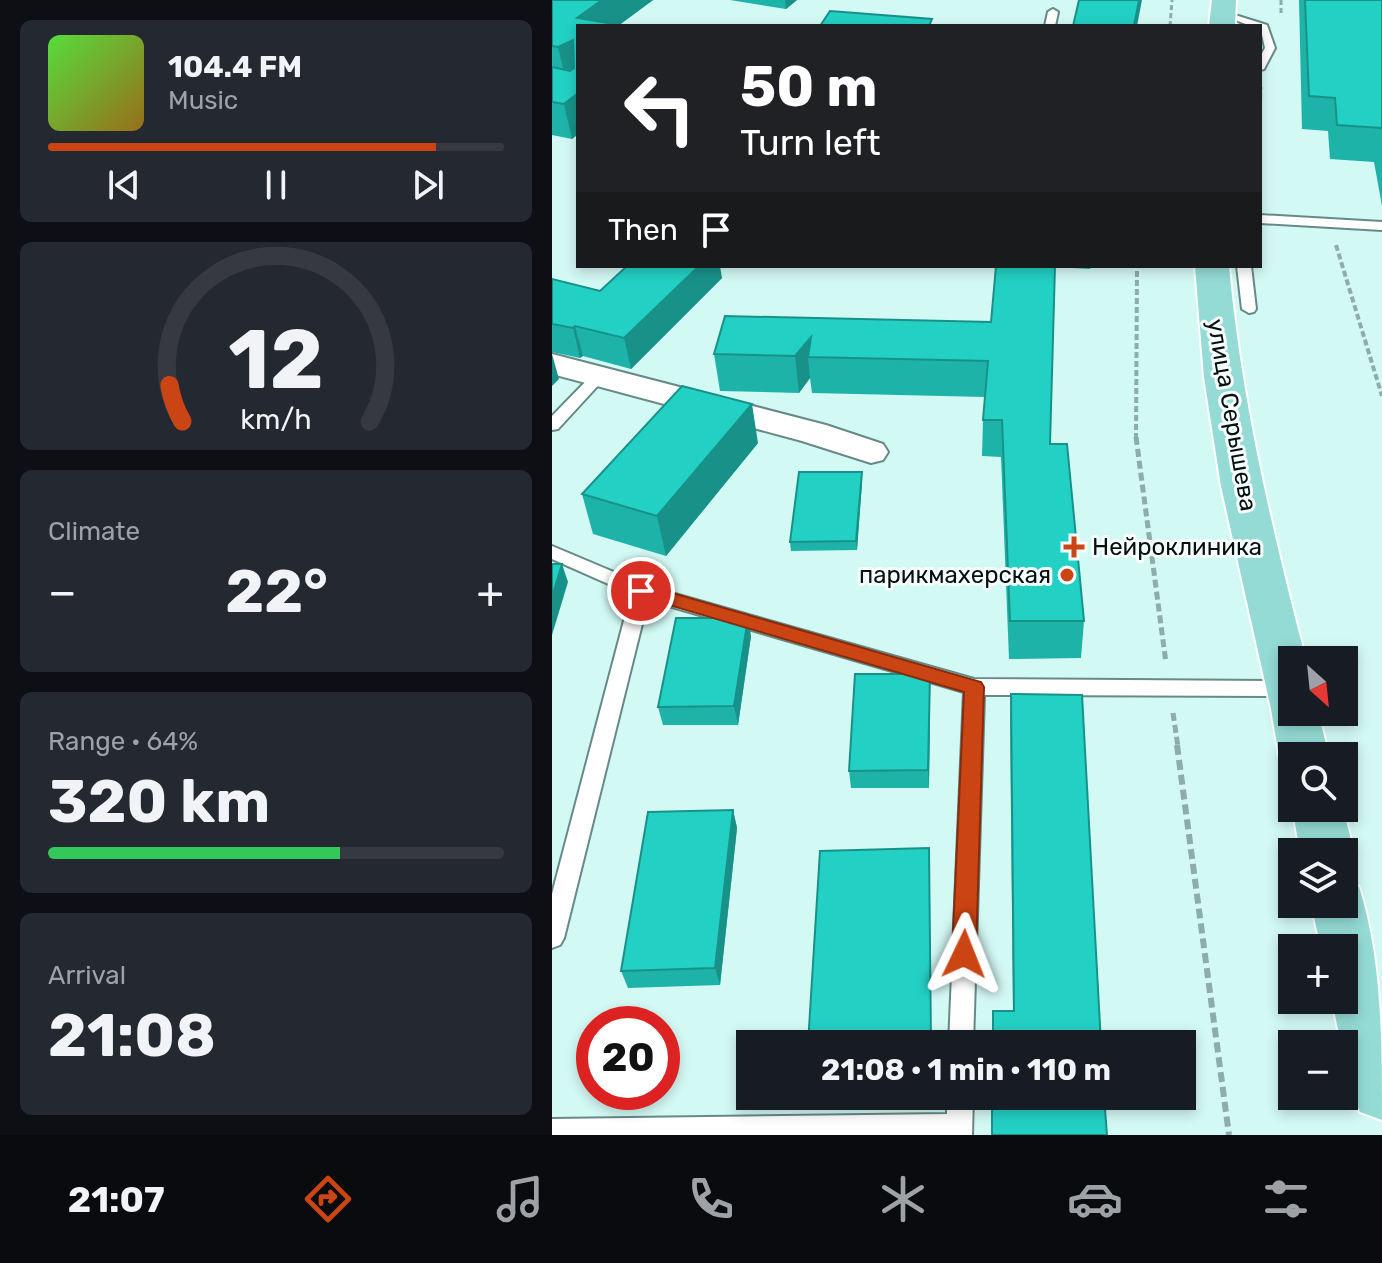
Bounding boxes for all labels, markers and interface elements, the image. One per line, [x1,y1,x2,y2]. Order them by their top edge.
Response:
text: 104.4 FM [168,49,302,85]
text: 50 m [740,54,877,120]
icon: left [608,56,712,160]
text: Music [168,85,238,116]
text: Turn left [740,121,881,164]
icon: previous [102,163,146,207]
icon: pause [254,163,298,207]
icon: next [406,163,450,207]
icon: arrive [694,208,738,252]
text: Then [608,212,678,248]
text: 12 [228,309,324,408]
street label: улица Серышева [1201,317,1263,513]
text: km/h [240,402,312,436]
text: Climate [48,516,140,547]
place label: Нейроклиника [1092,533,1262,561]
marker: Нейроклиника [1063,536,1085,558]
text: 22° [225,556,328,627]
pin [607,557,675,625]
place label: парикмахерская [859,561,1051,589]
text: − [48,566,77,618]
text: + [477,566,504,618]
marker: парикмахерская [1058,566,1076,584]
icon: arrive [619,569,663,613]
north arrow [1278,646,1358,726]
map controls [1278,646,1358,1110]
text: Range · 64% [48,726,198,757]
button: search [1278,742,1358,822]
text: 320 km [48,766,270,837]
button: layers [1278,838,1358,918]
position arrow [922,912,1006,996]
button: + [1278,934,1358,1014]
text: Arrival [48,960,126,991]
text: 21:08 [48,1000,216,1071]
speed limit sign: 20 [576,1006,680,1110]
button: − [1278,1030,1358,1110]
text: 21:08 · 1 min · 110 m [821,1052,1111,1088]
icon: directions [300,1171,356,1227]
icon: music [492,1171,548,1227]
icon: phone [683,1171,739,1227]
icon: climate [875,1171,931,1227]
icon: car [1067,1171,1123,1227]
icon: filters [1258,1171,1314,1227]
text: 21:07 [68,1178,165,1221]

